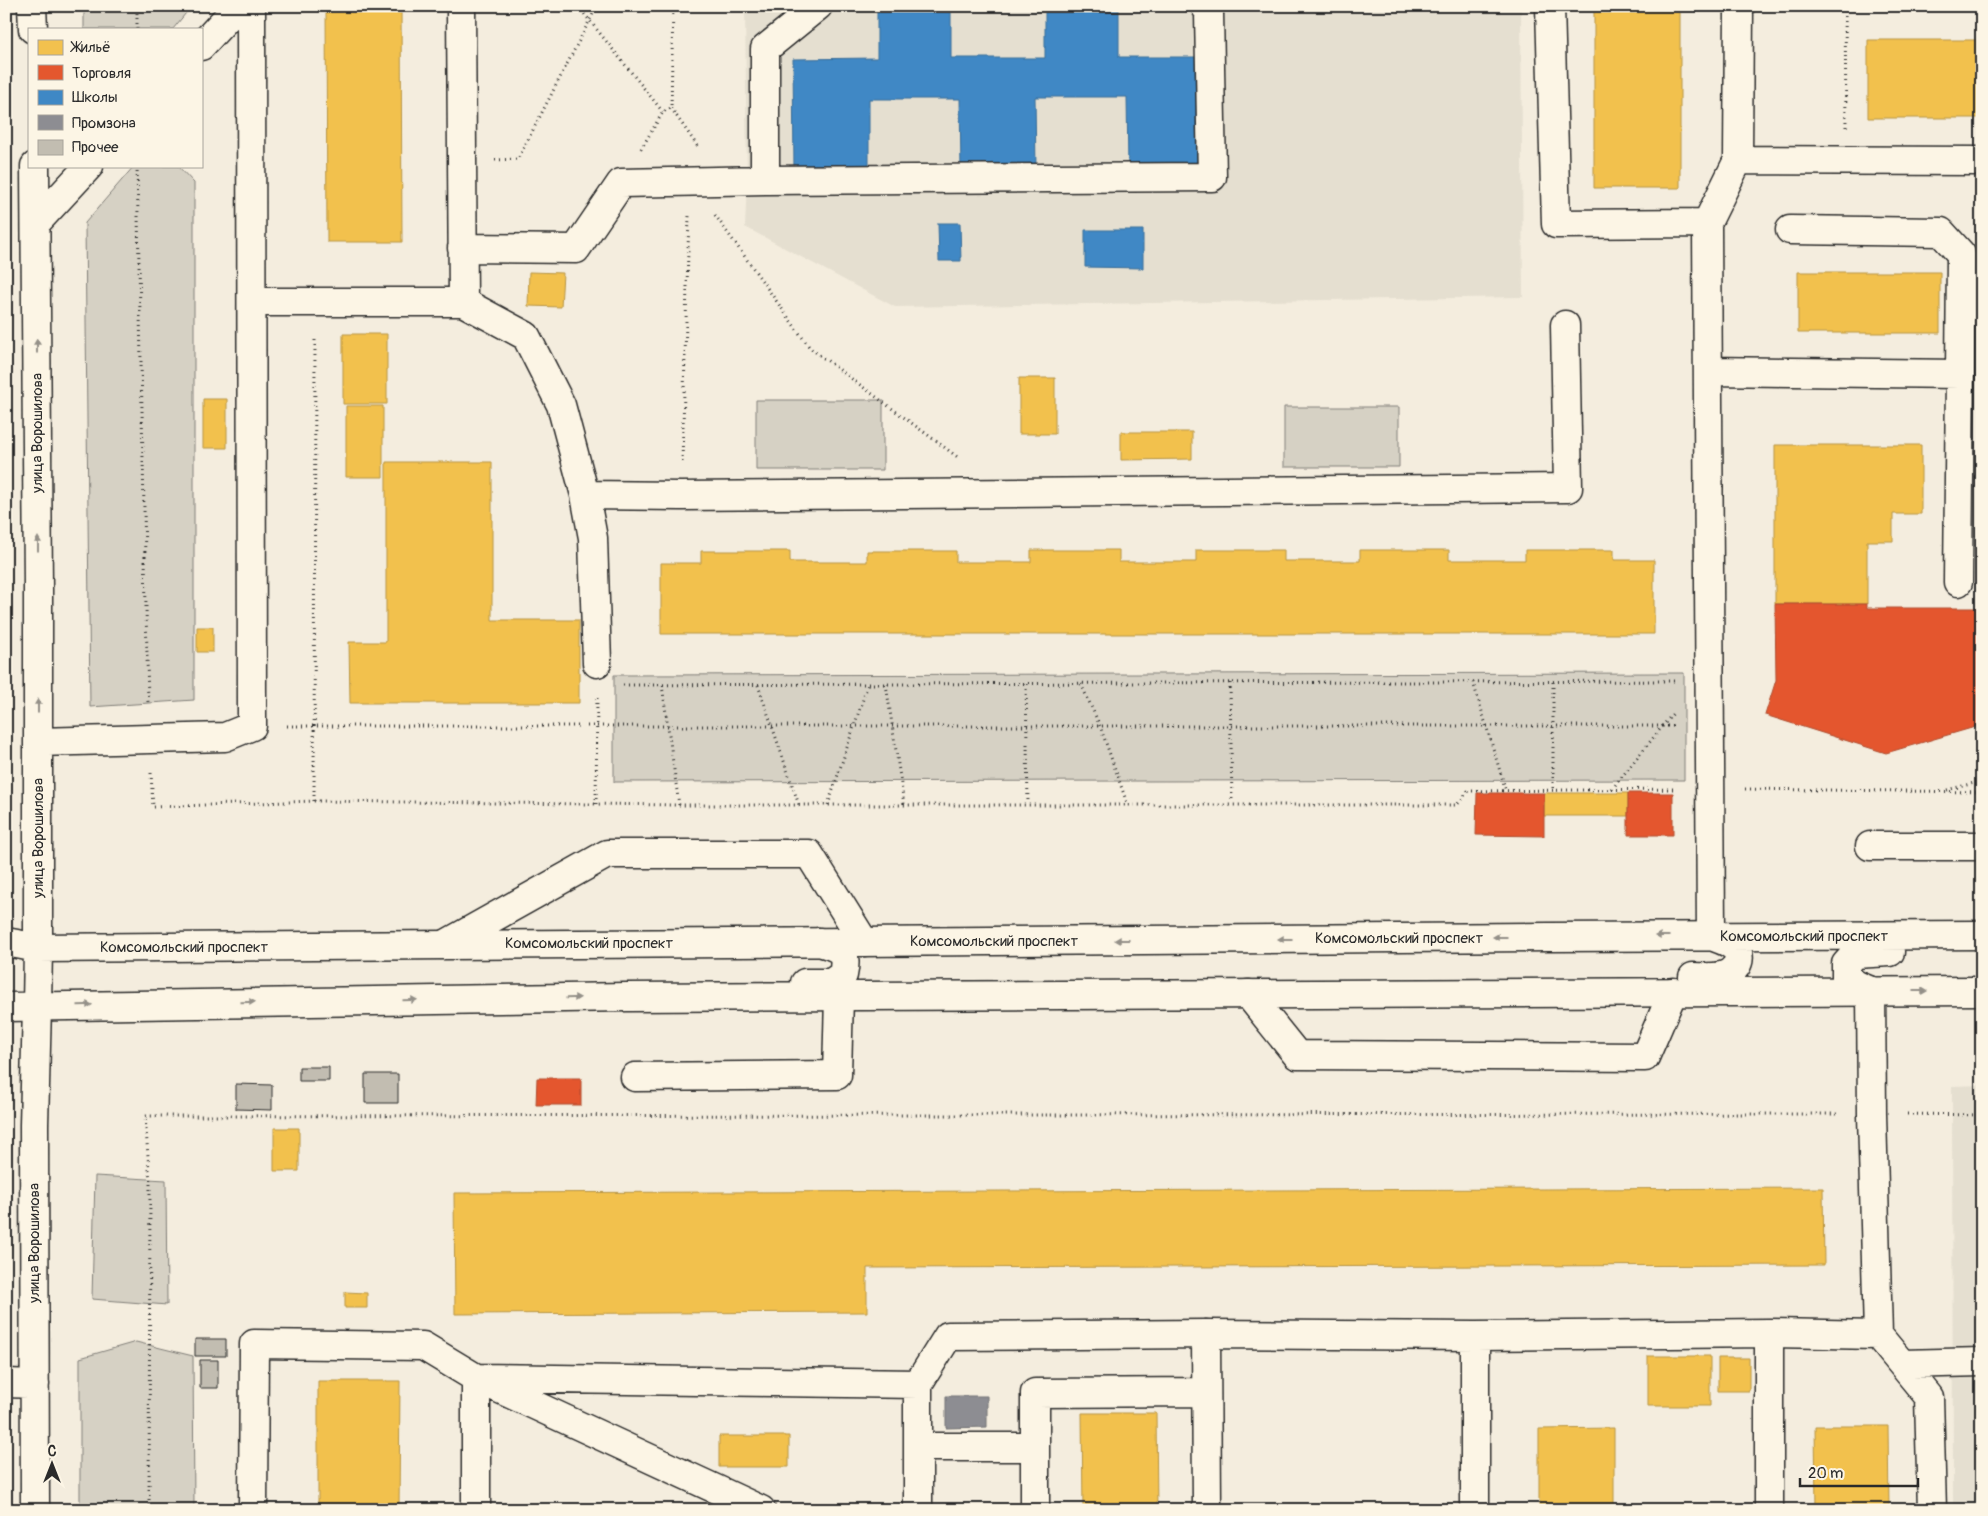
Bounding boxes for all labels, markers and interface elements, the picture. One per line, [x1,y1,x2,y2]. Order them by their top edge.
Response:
legend [28,28,202,168]
text: Жильё [70,38,111,57]
text: Торговля [72,64,131,83]
text: Школы [72,88,118,107]
text: Промзона [72,114,136,133]
text: Прочее [72,138,119,157]
one-way arrow [32,338,40,354]
street label: улица Ворошилова [28,373,47,494]
one-way arrow [34,536,42,552]
one-way arrow [34,698,42,714]
street label: улица Ворошилова [29,778,48,899]
street label: Комсомольский проспект [1720,927,1889,946]
street label: Комсомольский проспект [1315,929,1484,948]
street label: Комсомольский проспект [910,932,1079,951]
one-way arrow [1654,932,1670,940]
one-way arrow [1491,933,1507,941]
street label: Комсомольский проспект [505,934,674,953]
one-way arrow [1276,935,1292,943]
one-way arrow [1114,936,1130,944]
street label: Комсомольский проспект [100,938,269,957]
one-way arrow [1912,987,1928,995]
one-way arrow [565,994,581,1002]
one-way arrow [402,996,418,1004]
one-way arrow [240,998,256,1006]
one-way arrow [78,1001,94,1009]
street label: улица Ворошилова [25,1183,44,1304]
north arrow [28,1438,78,1488]
text: С [48,1443,57,1460]
scale bar [1800,1456,1918,1488]
text: 20 m [1808,1464,1843,1483]

